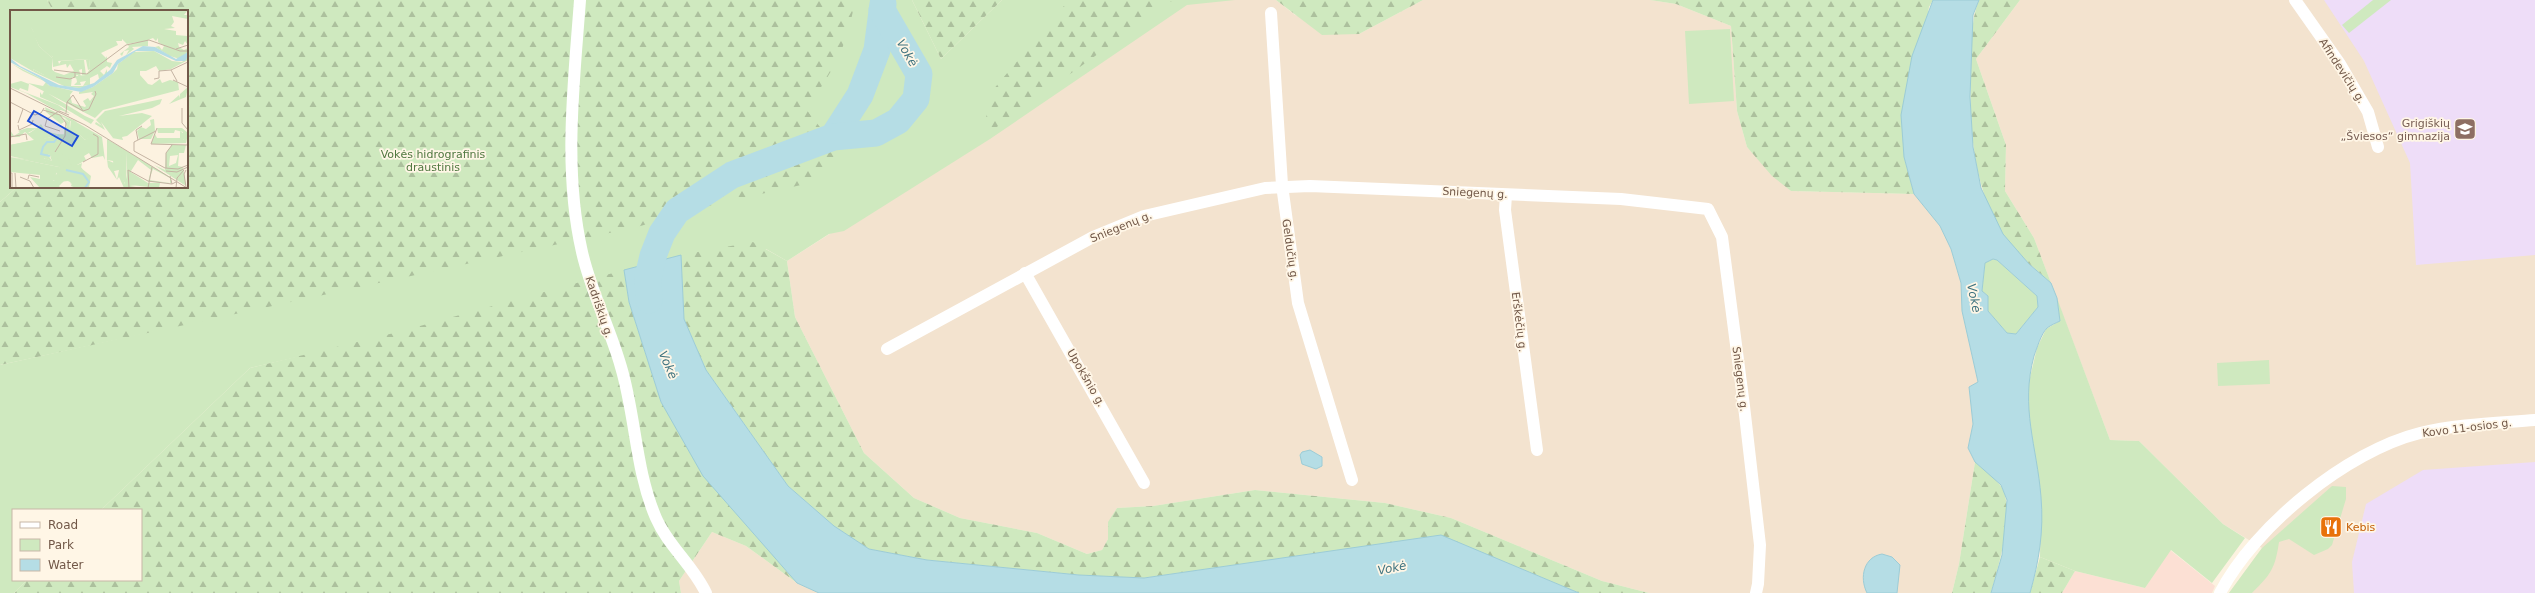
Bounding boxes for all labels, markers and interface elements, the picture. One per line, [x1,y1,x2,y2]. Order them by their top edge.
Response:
inset map [10,10,188,188]
street label: Afindevičių g. [2316,36,2368,106]
water label: Vokė [894,37,920,69]
school or university icon: Grigiškių „Šviesos“ gimnazija [2452,116,2478,142]
place label: Grigiškių „Šviesos“ gimnazija [2341,117,2450,143]
park label: Vokės hidrografinis draustinis [381,148,486,174]
street label: Sniegenų g. [1442,185,1508,201]
street label: Sniegenų g. [1088,209,1154,245]
street label: Geldučių g. [1279,218,1301,282]
street label: Kadriškių g. [582,274,616,340]
water label: Vokė [1964,282,1984,314]
street label: Erškėčių g. [1509,291,1529,353]
street label: Sniegenų g. [1730,346,1750,412]
street label: Upokšnio g. [1064,347,1108,409]
water label: Vokė [656,349,680,381]
street label: Kovo 11-osios g. [2421,416,2513,440]
legend [12,509,142,581]
restaurant icon: Kebis [2318,514,2344,540]
text: Road [48,518,78,532]
place label: Kebis [2346,521,2375,534]
text: Park [48,538,74,552]
text: Water [48,558,84,572]
water label: Vokė [1376,558,1408,578]

